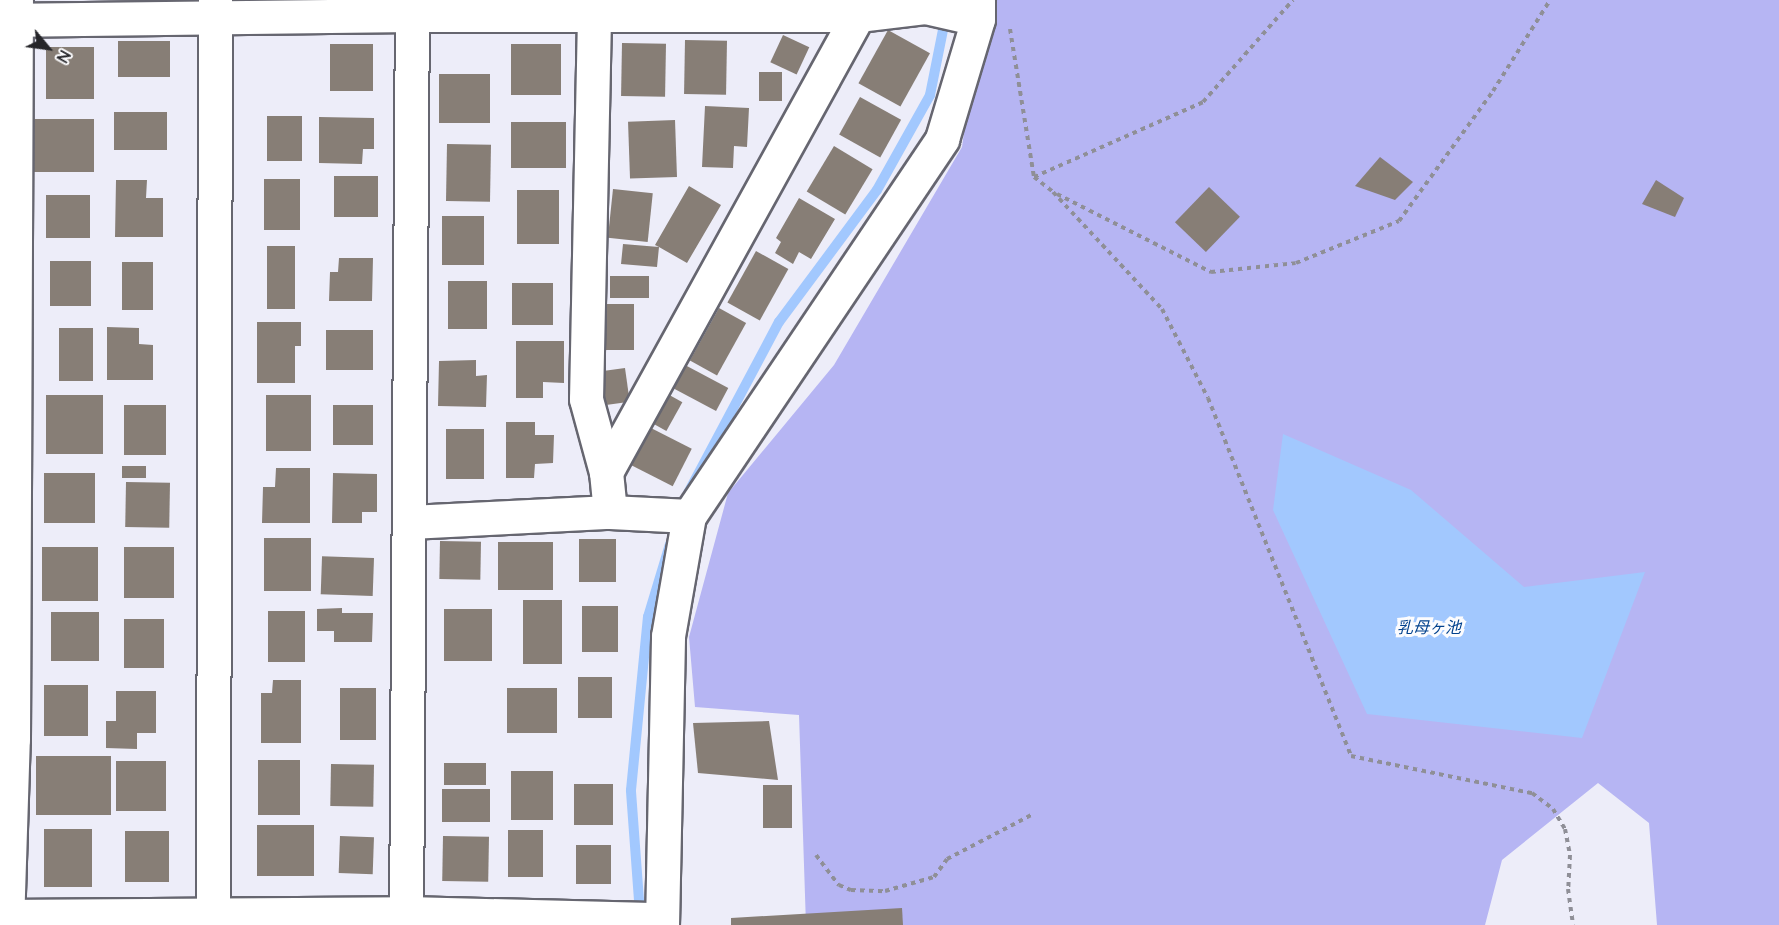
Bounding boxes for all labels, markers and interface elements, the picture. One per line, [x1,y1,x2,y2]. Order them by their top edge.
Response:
north arrow [18,18,78,78]
text: N [52,47,75,67]
water label: 乳母ヶ池 [1397,617,1461,637]

